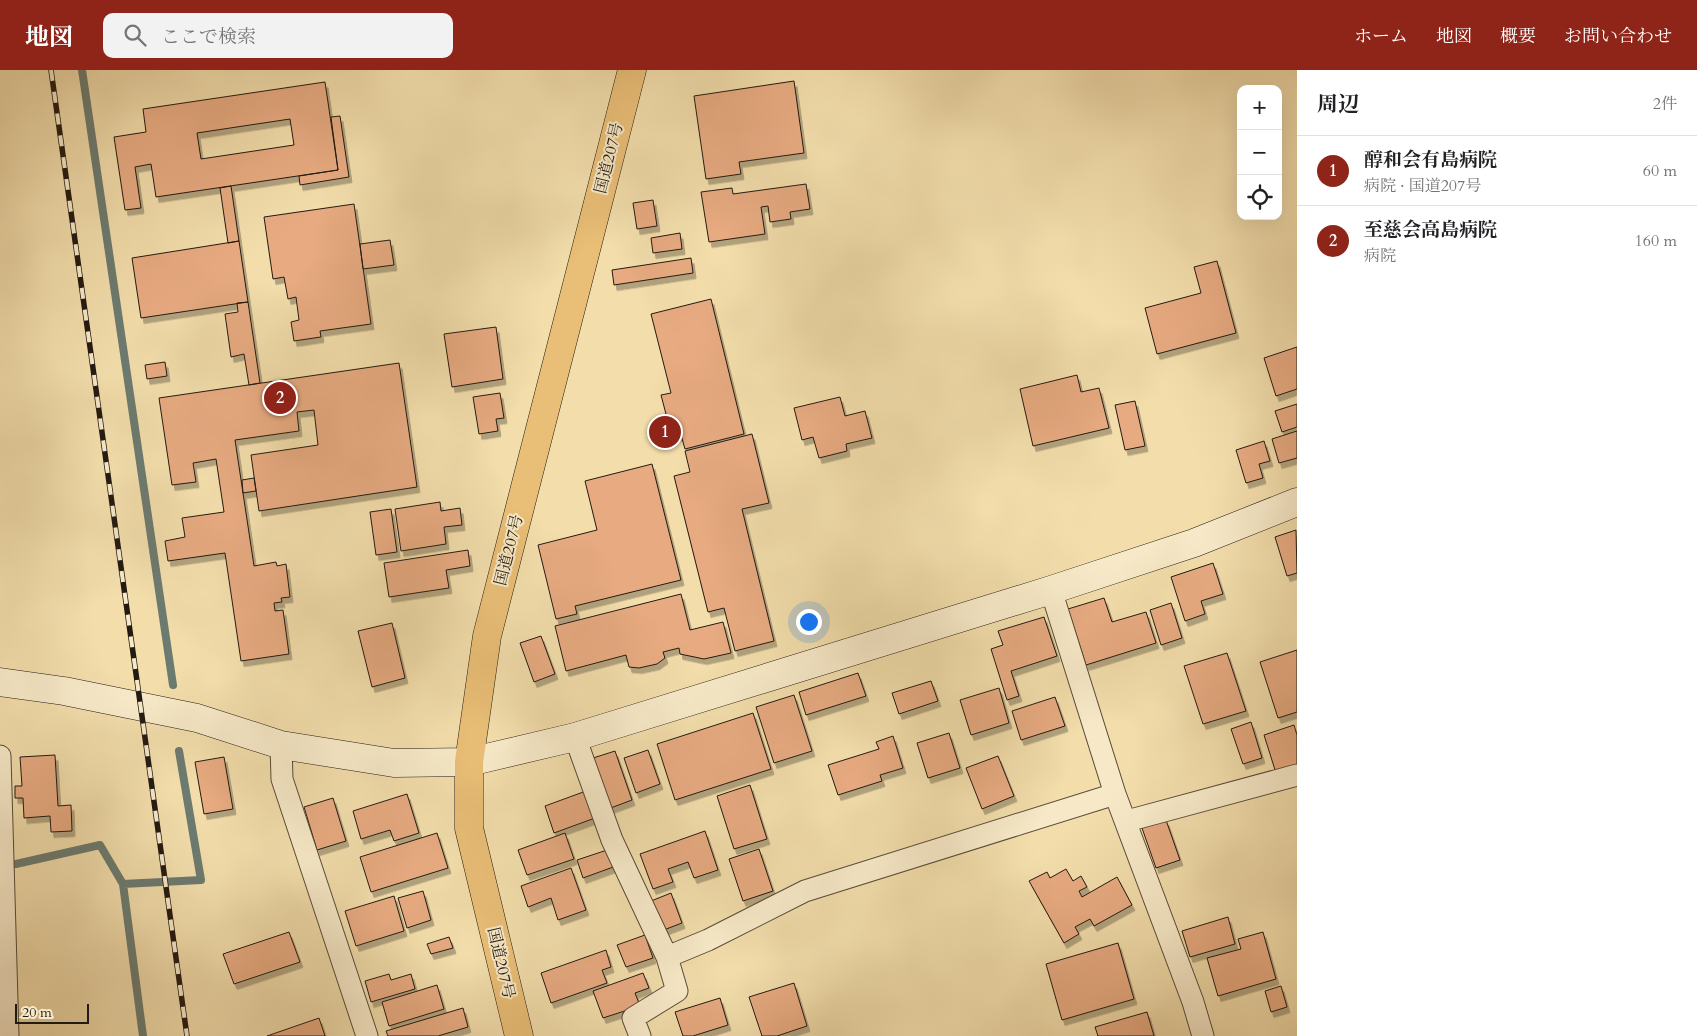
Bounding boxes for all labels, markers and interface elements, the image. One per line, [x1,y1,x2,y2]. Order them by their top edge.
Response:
search box [103,13,453,58]
text: 地図 [25,21,73,54]
icon: search [121,21,149,49]
text: ここで検索 [161,24,256,50]
text: ホーム [1354,24,1408,49]
text: 地図 [1436,24,1472,49]
text: 概要 [1500,24,1536,49]
text: お問い合わせ [1564,24,1672,49]
map controls [1237,85,1282,220]
button: + [1237,85,1282,130]
text: 周辺 [1317,90,1359,119]
text: 2件 [1653,93,1677,115]
street label: 国道207号 [590,120,628,196]
button: − [1237,130,1282,175]
text: 醇和会有島病院 [1364,147,1497,173]
text: 1 [1329,160,1337,182]
text: 60 m [1643,160,1677,182]
button: locate [1237,175,1282,220]
text: 病院 · 国道207号 [1364,175,1481,197]
text: 至慈会高島病院 [1364,217,1497,243]
text: 2 [1329,230,1337,252]
text: 160 m [1635,230,1677,252]
text: 病院 [1364,245,1396,267]
pin: 2 [264,379,296,417]
pin: 1 [649,413,681,451]
street label: 国道207号 [490,512,528,588]
your location [796,609,822,635]
street label: 国道207号 [482,925,520,1001]
scale bar [15,1001,89,1024]
text: 20 m [22,1003,52,1022]

